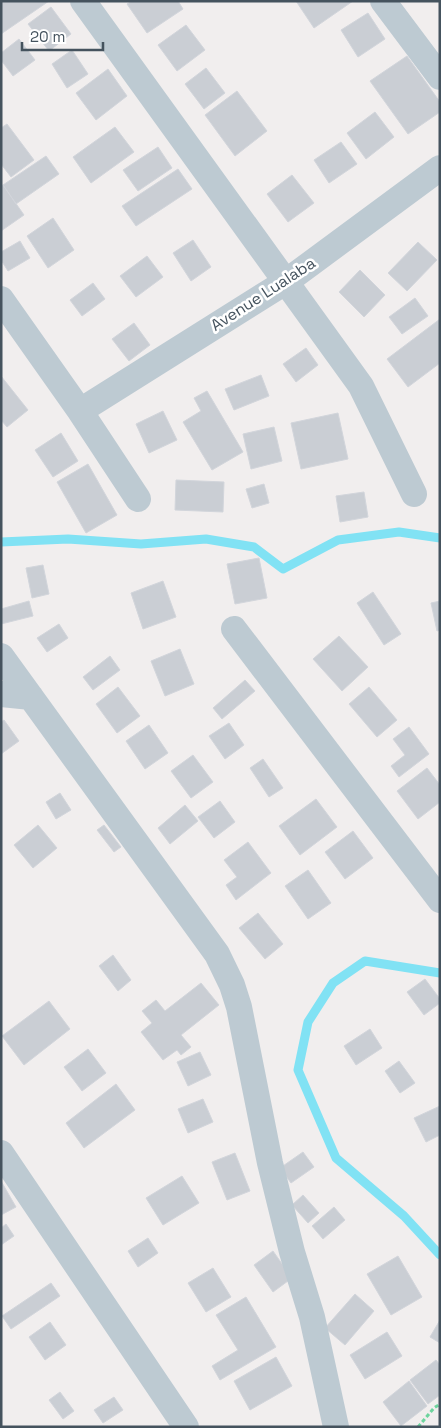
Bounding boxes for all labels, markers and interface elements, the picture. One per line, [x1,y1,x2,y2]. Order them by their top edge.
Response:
scale bar [22,20,104,52]
text: 20 m [30,27,65,46]
street label: Avenue Lualaba [207,252,319,336]

